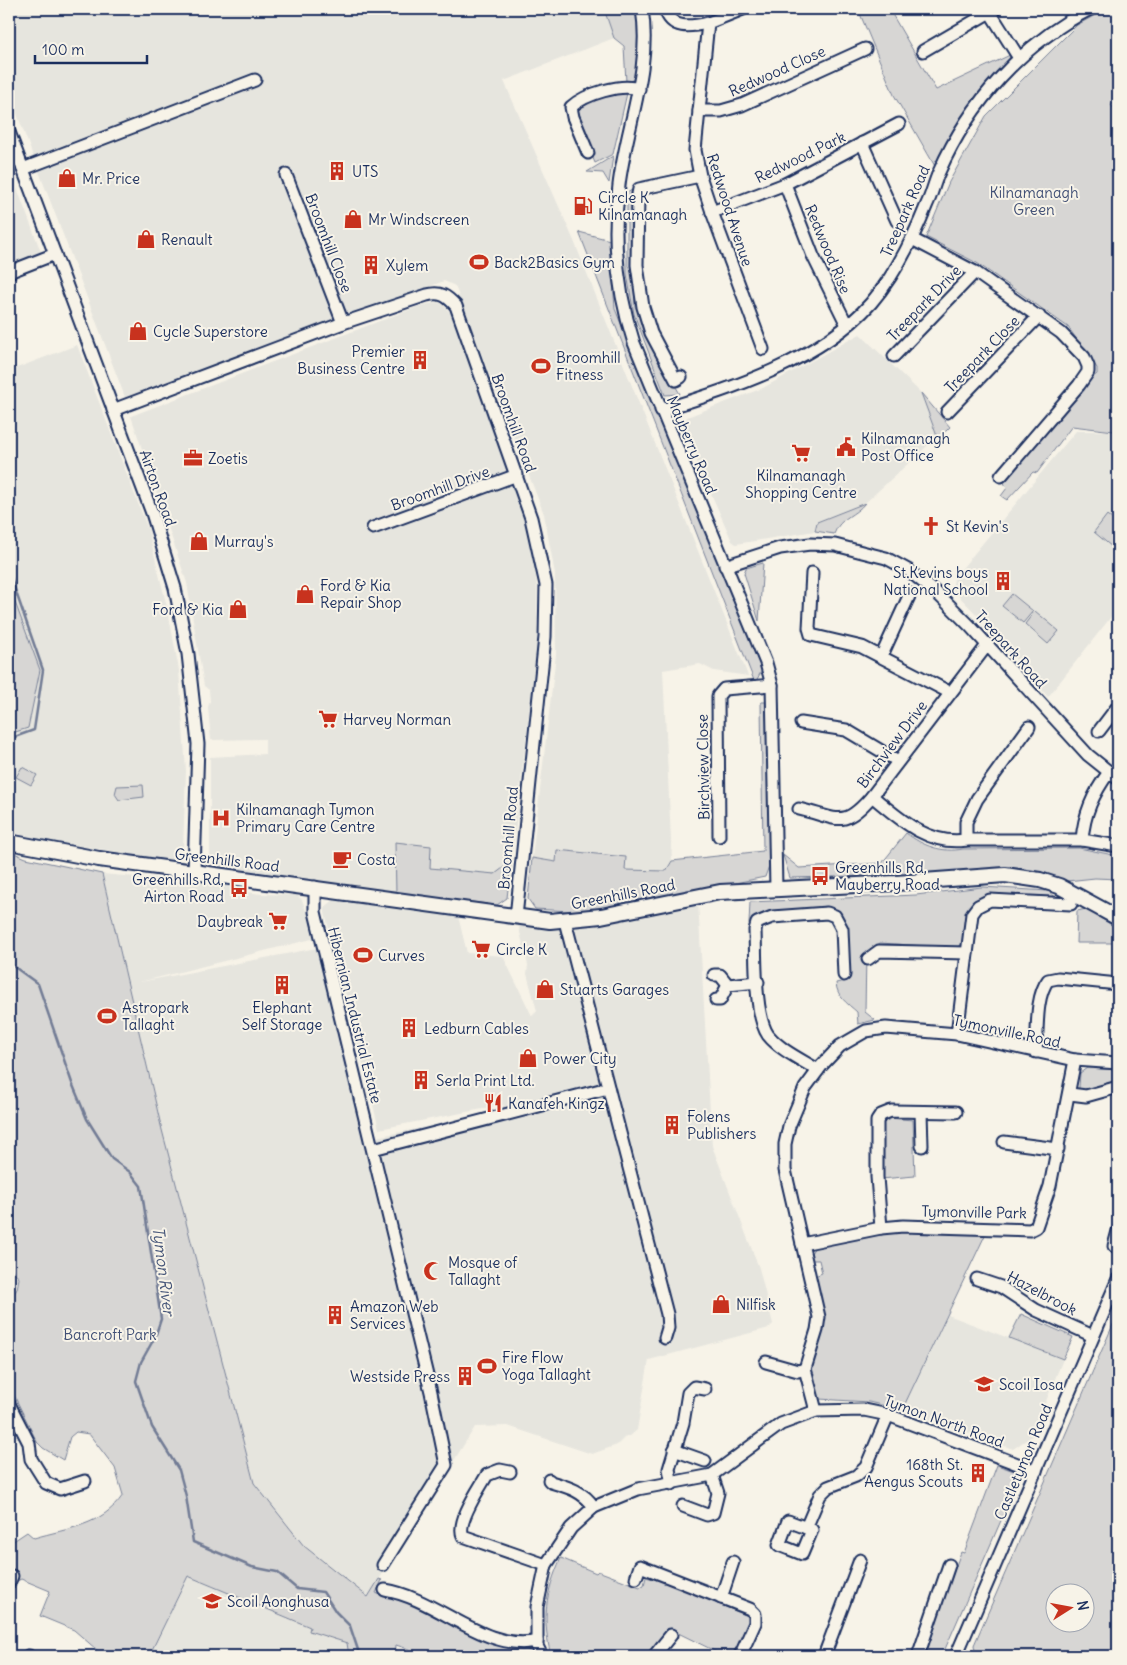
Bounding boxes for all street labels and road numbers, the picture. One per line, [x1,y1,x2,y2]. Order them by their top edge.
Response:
street label: Redwood Close [726,41,828,101]
street label: Redwood Park [752,127,849,187]
street label: Redwood Avenue [703,151,757,269]
street label: Treepark Road [876,162,934,260]
street label: Broomhill Close [301,191,357,295]
street label: Redwood Rise [801,202,855,296]
street label: Treepark Drive [883,261,965,345]
street label: Treepark Close [941,312,1023,396]
street label: Broomhill Road [487,371,541,475]
street label: Mayberry Road [663,393,721,497]
street label: Airton Road [135,447,181,529]
street label: Broomhill Drive [388,461,492,515]
street label: Treepark Road [971,606,1051,692]
street label: Birchview Drive [853,696,931,792]
street label: Birchview Close [693,714,713,820]
street label: Broomhill Road [494,786,522,890]
street label: Greenhills Road [173,844,281,876]
street label: Greenhills Road [569,875,677,913]
street label: Hibernian Industrial Estate [324,925,386,1105]
street label: Tymonville Road [951,1010,1063,1052]
street label: Tymonville Park [921,1202,1027,1222]
street label: Hazelbrook [1004,1267,1081,1319]
street label: Tymon North Road [881,1390,1007,1452]
street label: Castletymon Road [990,1401,1056,1523]

